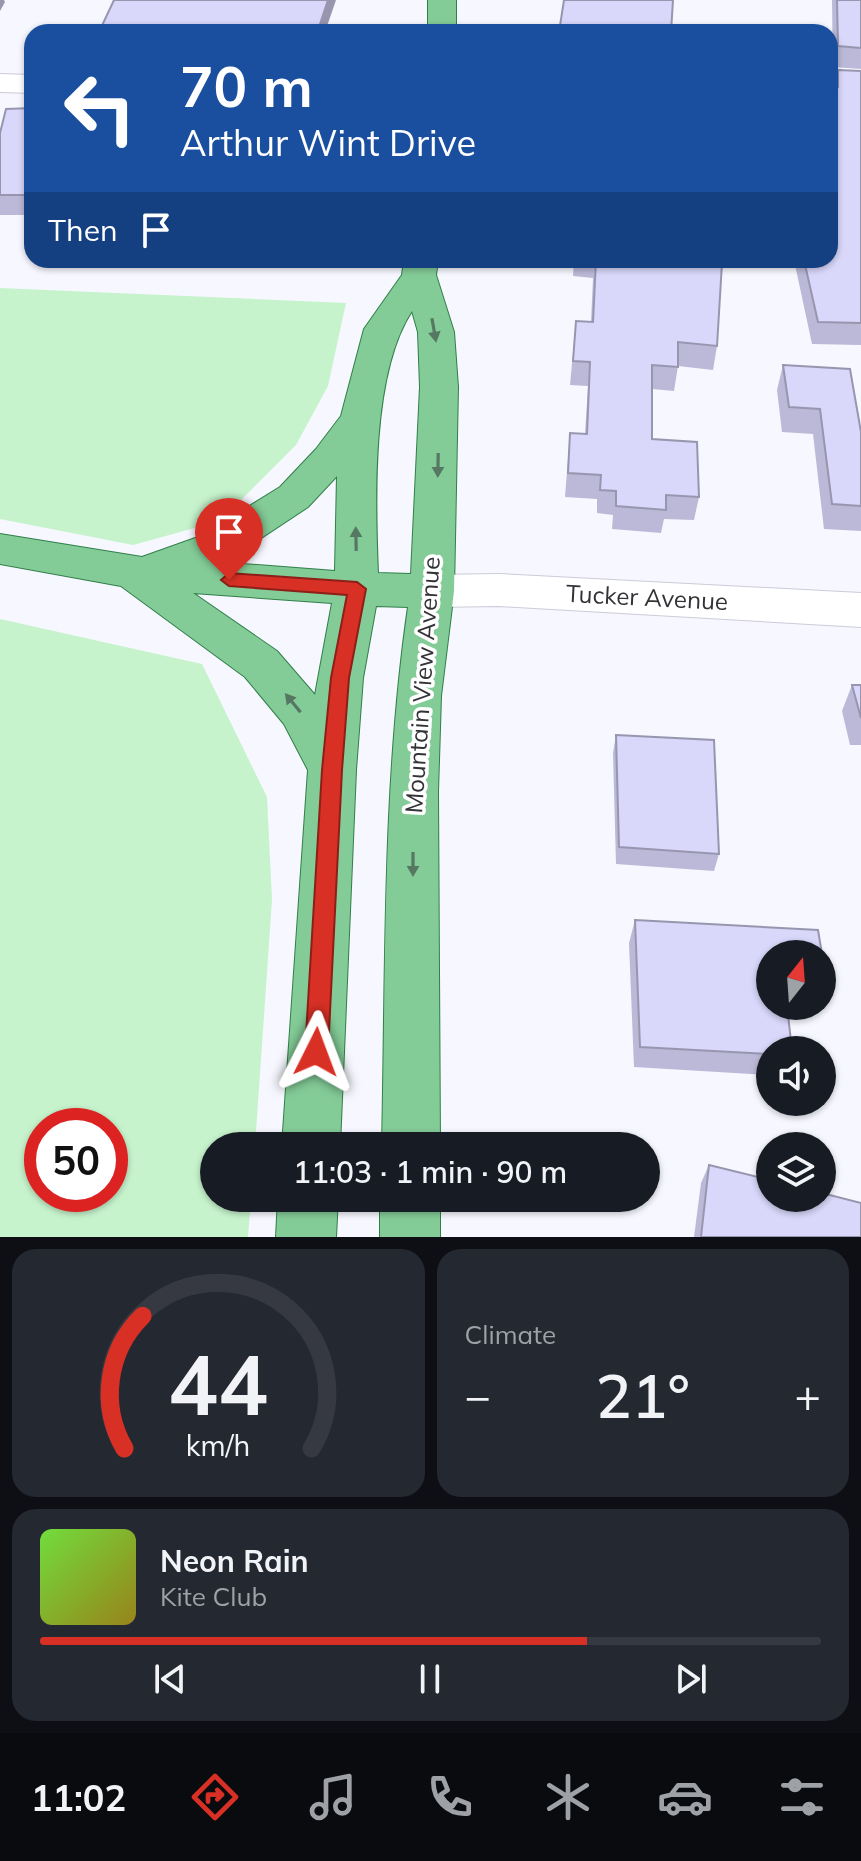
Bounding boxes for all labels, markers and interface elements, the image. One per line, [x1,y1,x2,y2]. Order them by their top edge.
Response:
text: 70 m [180,51,313,121]
icon: left [48,56,152,160]
text: Arthur Wint Drive [180,120,476,165]
icon: arrive [134,208,178,252]
text: Then [48,211,118,249]
one-way arrow [428,318,440,343]
one-way arrow [432,453,444,478]
pin [195,498,263,580]
icon: arrive [207,510,251,554]
one-way arrow [350,526,362,551]
street label: Mountain View Avenue [398,556,446,814]
street label: Tucker Avenue [565,578,729,616]
one-way arrow [285,693,302,713]
one-way arrow [407,852,419,877]
north arrow [756,940,836,1020]
map controls [756,940,836,1212]
position arrow [274,1010,358,1094]
button: sound [756,1036,836,1116]
speed limit sign: 50 [24,1108,128,1212]
button: layers [756,1132,836,1212]
text: 11:03 · 1 min · 90 m [293,1153,567,1191]
text: Climate [465,1318,556,1351]
text: 44 [168,1331,268,1436]
text: 21° [596,1358,690,1433]
text: − [465,1368,491,1423]
text: + [795,1368,821,1423]
text: km/h [186,1427,251,1463]
text: Neon Rain [160,1542,309,1580]
text: Kite Club [160,1580,267,1613]
icon: previous [148,1657,192,1701]
icon: pause [408,1657,452,1701]
icon: next [669,1657,713,1701]
icon: directions [187,1769,243,1825]
icon: music [305,1769,361,1825]
icon: phone [422,1769,478,1825]
icon: climate [540,1769,596,1825]
icon: car [657,1769,713,1825]
icon: filters [774,1769,830,1825]
text: 11:02 [31,1775,126,1820]

